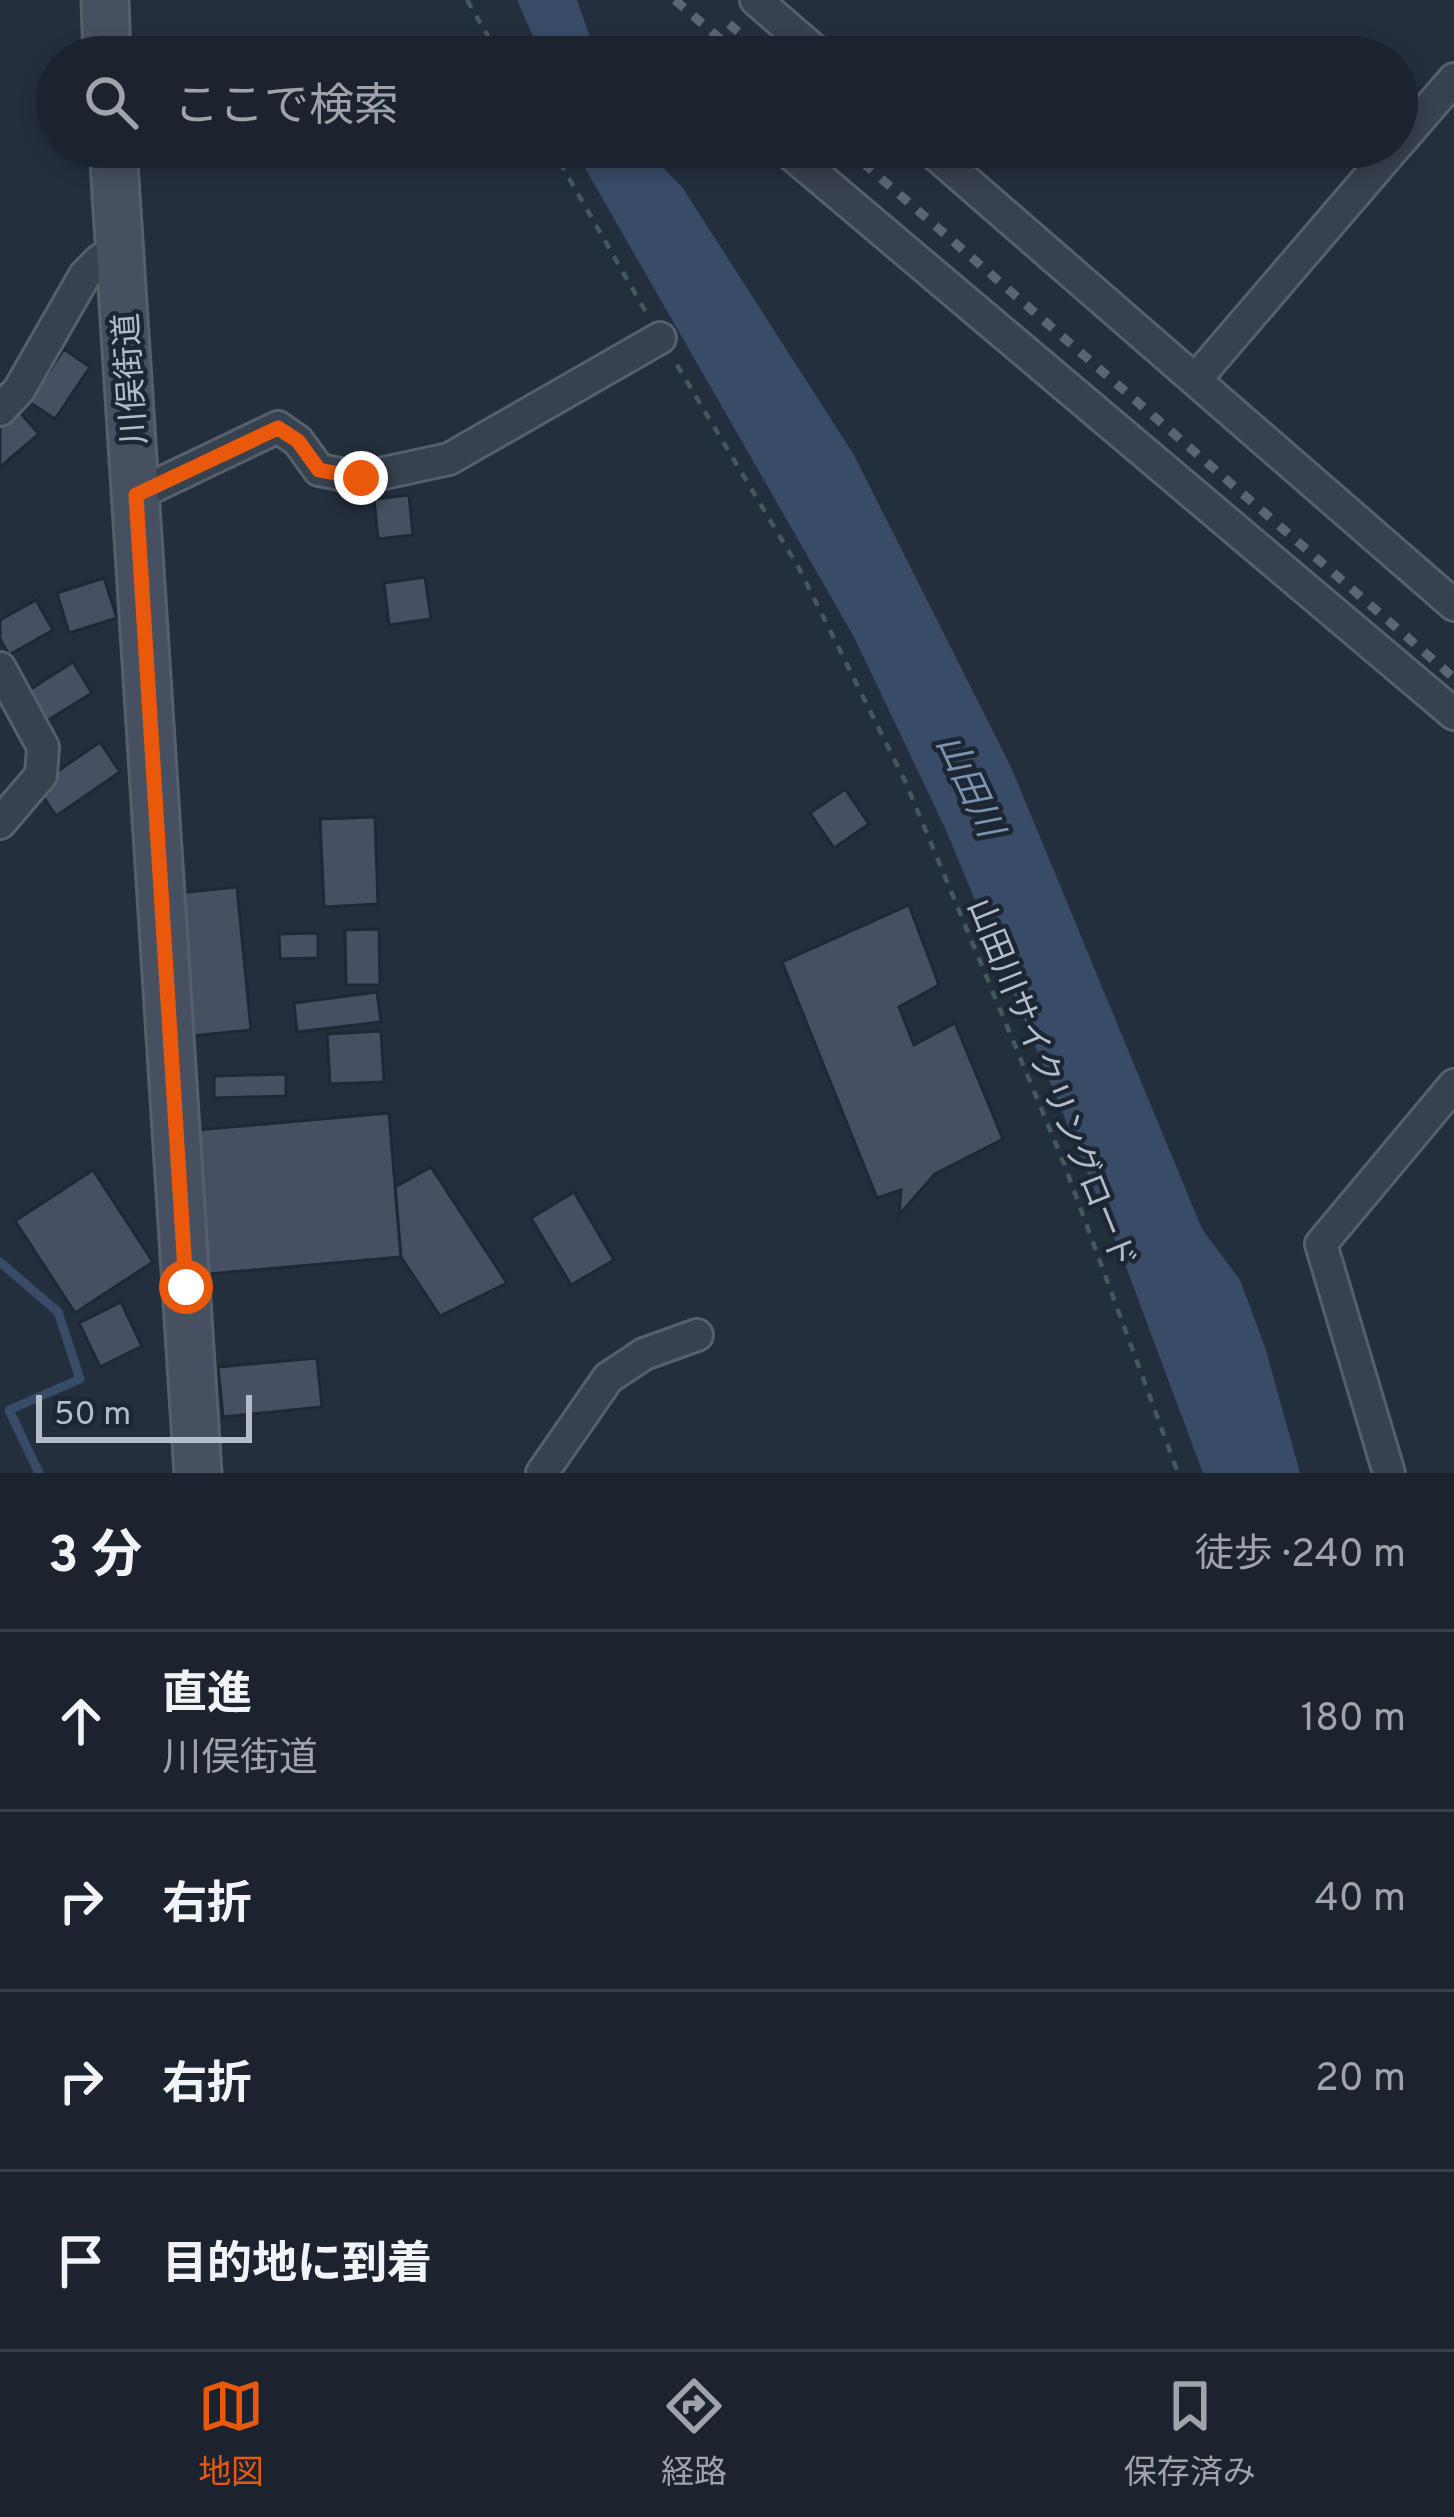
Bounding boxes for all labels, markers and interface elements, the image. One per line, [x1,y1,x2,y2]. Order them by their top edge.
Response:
search box [36,36,1418,168]
icon: search [78,69,144,135]
text: ここで検索 [174,80,399,137]
street label: 川俣街道 [107,311,159,446]
route end [334,451,388,505]
water label: 山田川 [924,728,1013,849]
street label: 山田川サイクリングロード [956,893,1143,1276]
route start [159,1260,213,1314]
scale bar [36,1389,252,1442]
text: 50 m [54,1395,131,1437]
text: 3 分 [48,1526,142,1591]
text: 徒歩 · 240 m [1195,1532,1406,1581]
text: 直進 [162,1668,252,1725]
icon: ahead [48,1688,114,1754]
text: 180 m [1301,1696,1406,1745]
text: 川俣街道 [162,1736,318,1785]
icon: right [48,1868,114,1934]
text: 40 m [1315,1876,1406,1925]
text: 右折 [162,1878,252,1935]
icon: right [48,2048,114,2114]
text: 20 m [1315,2056,1406,2105]
text: 右折 [162,2058,252,2115]
icon: arrive [48,2228,114,2294]
text: 目的地に到着 [162,2238,432,2295]
tab: 地図 [198,2373,264,2496]
tab: 経路 [661,2373,727,2496]
tab: 保存済み [1124,2373,1256,2496]

